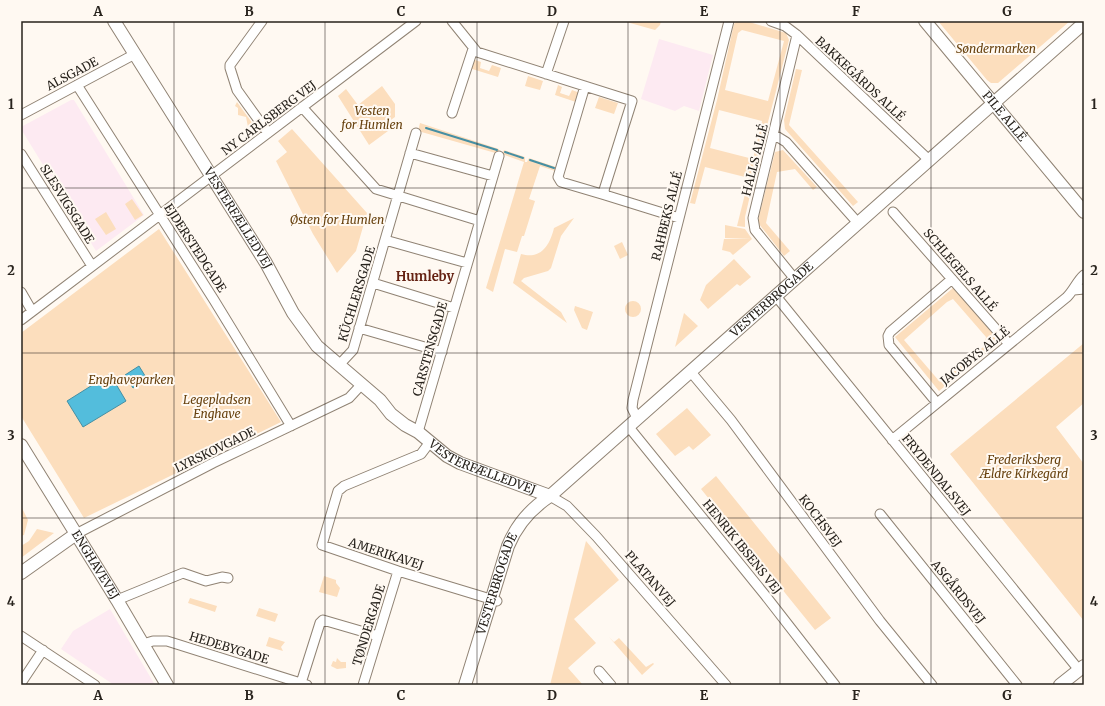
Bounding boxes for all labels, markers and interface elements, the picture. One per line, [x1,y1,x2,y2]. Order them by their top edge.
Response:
text: A [92,3,103,20]
text: B [244,3,254,20]
text: C [397,3,406,20]
text: D [547,3,557,20]
text: E [700,3,709,20]
text: F [852,3,860,20]
text: G [1002,3,1012,20]
street label: BAKKEGÅRDS ALLÉ [813,33,909,124]
park label: Søndermarken [956,41,1036,56]
street label: ALSGADE [42,53,101,94]
street label: NY CARLSBERG VEJ [218,77,319,158]
street label: PILE ALLÉ [980,88,1030,144]
text: 1 [8,96,14,113]
text: 1 [1091,96,1097,113]
park label: Vesten for Humlen [339,103,403,132]
street label: HALLS ALLÉ [738,122,771,197]
street label: SLESVIGSGADE [37,161,98,246]
street label: VESTERFÆLLEDVEJ [200,164,276,272]
street label: RAHBEKS ALLÉ [648,169,685,262]
street label: EJDERSTEDGADE [161,201,230,295]
park label: Østen for Humlen [290,212,384,227]
street label: SCHLEGELS ALLÉ [921,225,1000,314]
street label: KÜCHLERSGADE [335,244,378,343]
street label: VESTERBROGADE [726,258,816,341]
text: 2 [7,262,15,279]
text: 2 [1090,262,1098,279]
district label: Humleby [396,268,455,285]
street label: CARSTENSGADE [409,300,450,398]
street label: JACOBYS ALLÉ [936,323,1013,389]
park label: Enghaveparken [88,372,174,387]
park label: Legepladsen Enghave [183,392,251,421]
street label: LYRSKOVGADE [172,423,258,476]
text: 3 [7,427,15,444]
text: 3 [1090,427,1098,444]
street label: FRYDENDALSVEJ [899,431,974,519]
street label: VESTERFÆLLEDVEJ [425,435,539,497]
park label: Frederiksberg Ældre Kirkegård [978,452,1068,481]
street label: KOCHSVEJ [796,491,845,550]
street label: HENRIK IBSENS VEJ [700,496,785,597]
street label: ENGHAVEVEJ [69,527,123,602]
street label: VESTERBROGADE [473,530,520,637]
street label: AMERIKAVEJ [346,534,426,573]
street label: PLATANVEJ [622,548,679,610]
street label: ASGÅRDSVEJ [928,556,990,627]
street label: TØNDERGADE [349,582,388,667]
text: 4 [7,593,16,610]
text: 4 [1090,593,1099,610]
street label: HEDEBYGADE [188,628,271,667]
text: A [92,687,103,704]
text: B [244,687,254,704]
text: C [397,687,406,704]
text: D [547,687,557,704]
text: E [700,687,709,704]
text: F [852,687,860,704]
text: G [1002,687,1012,704]

